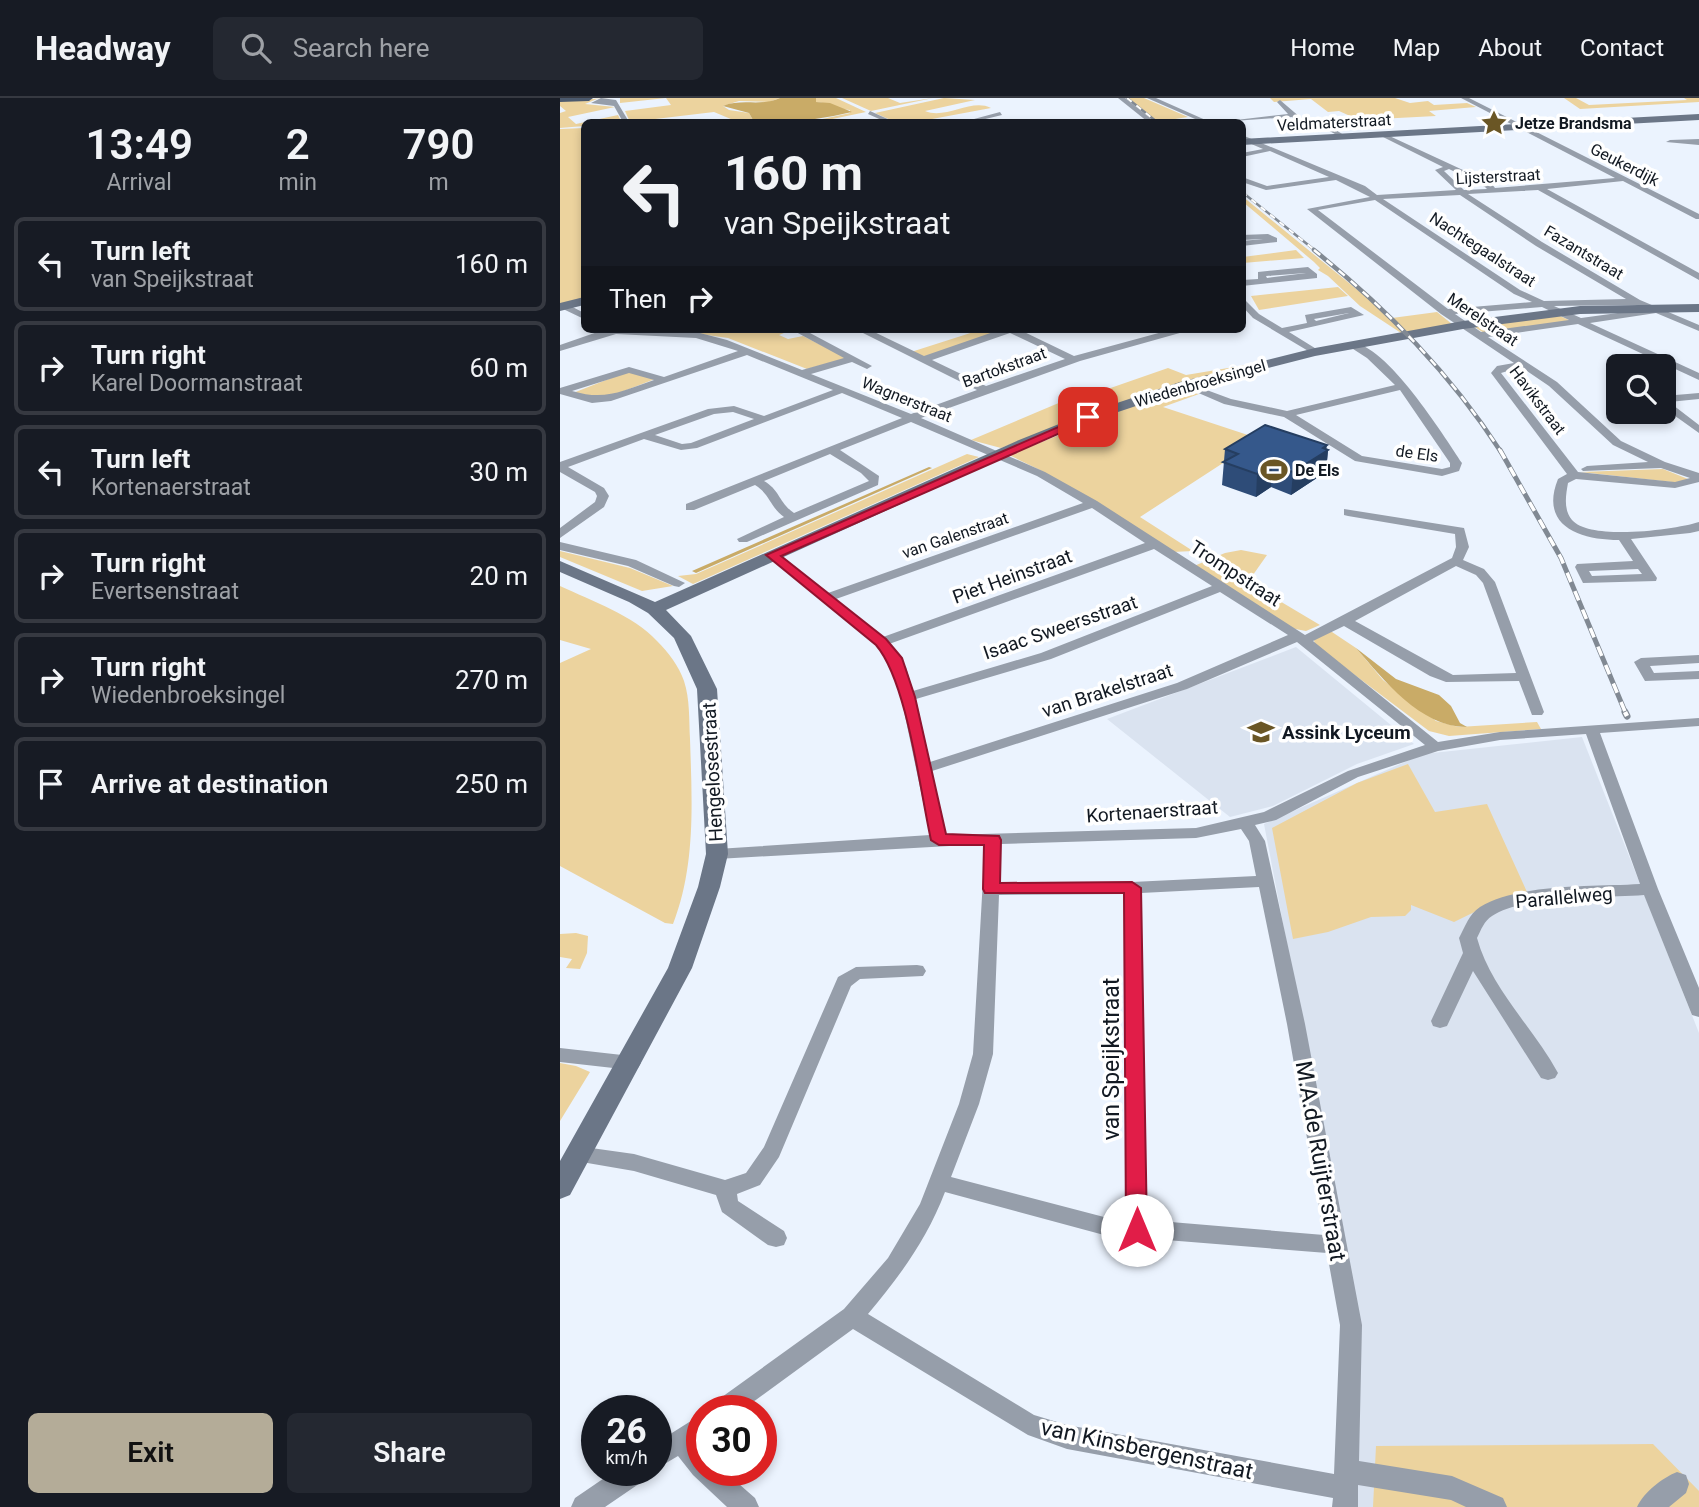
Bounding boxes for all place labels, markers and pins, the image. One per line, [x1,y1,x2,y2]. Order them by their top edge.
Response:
place icon: Jetze Brandsma [1479,108,1509,138]
place label: Jetze Brandsma [1515,114,1632,133]
pin [1058,387,1118,447]
sports icon: De Els [1259,455,1289,485]
place label: De Els [1295,461,1339,480]
school or university icon: Assink Lyceum [1246,717,1276,747]
place label: Assink Lyceum [1282,721,1411,744]

